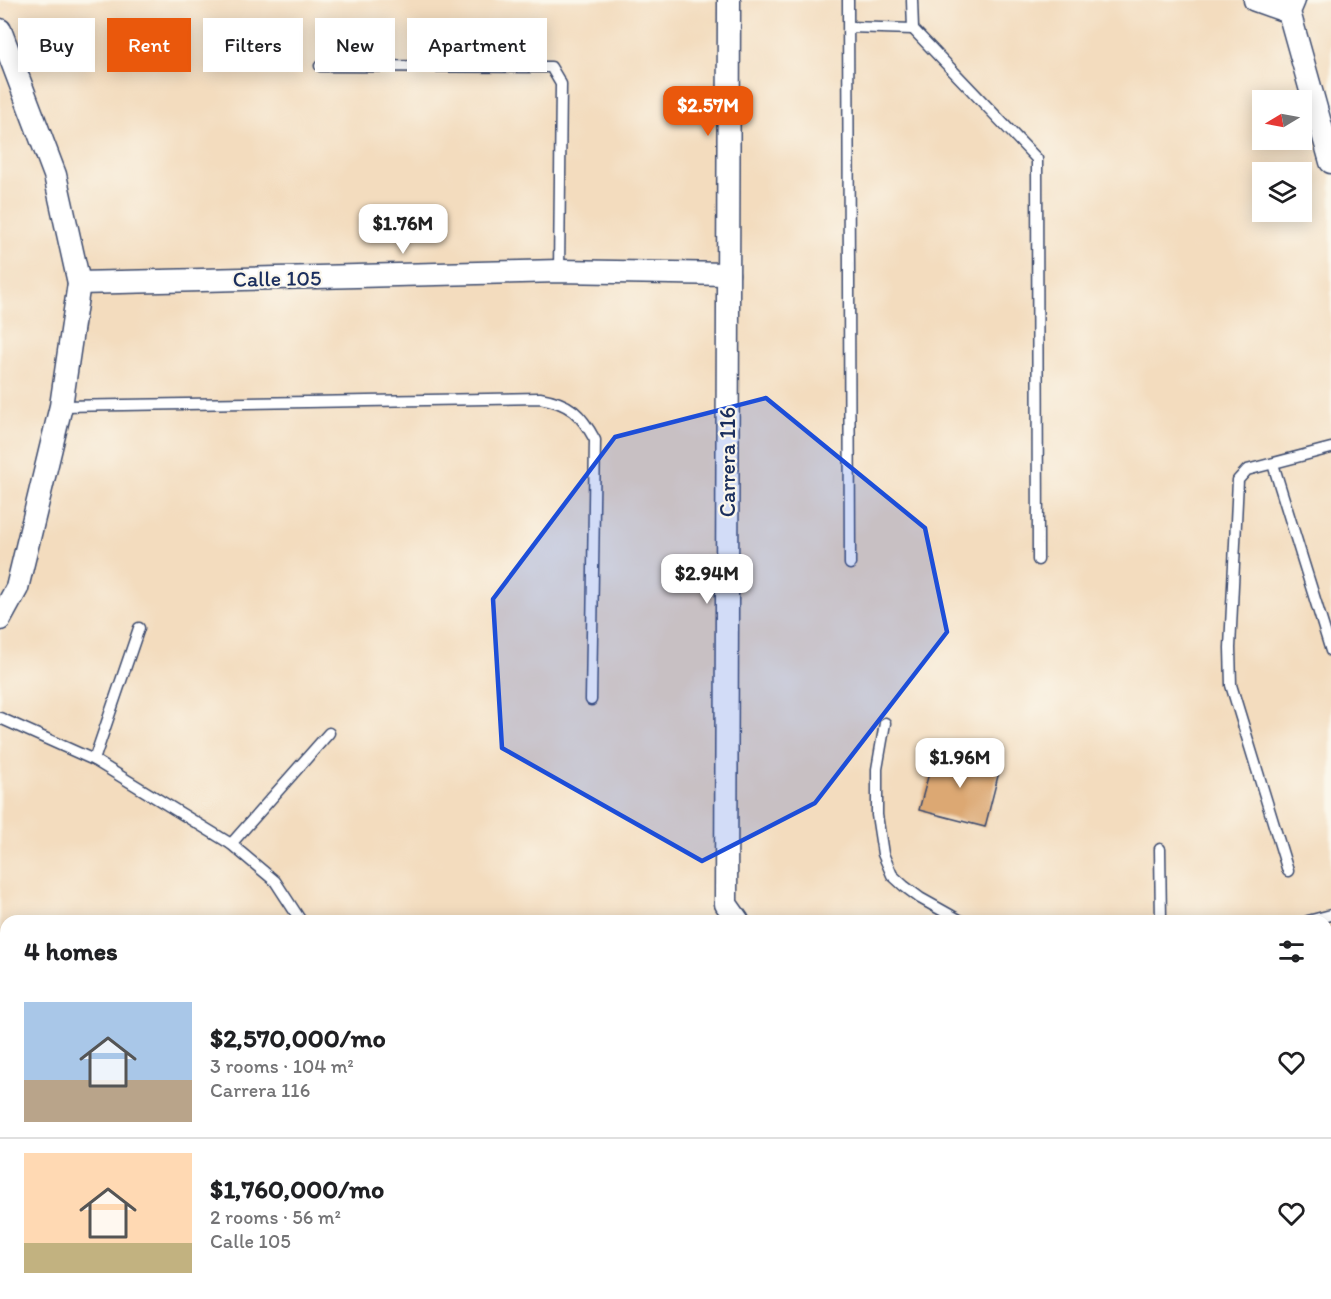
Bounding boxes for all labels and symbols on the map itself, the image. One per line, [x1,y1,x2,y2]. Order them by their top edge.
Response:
pin: $2.57M [659,86,757,137]
north arrow [1252,90,1312,150]
pin: $1.76M [354,204,452,255]
street label: Calle 105 [232,264,322,293]
street label: Carrera 116 [714,407,741,517]
pin: $2.94M [658,554,756,605]
pin: $1.96M [911,738,1009,789]

